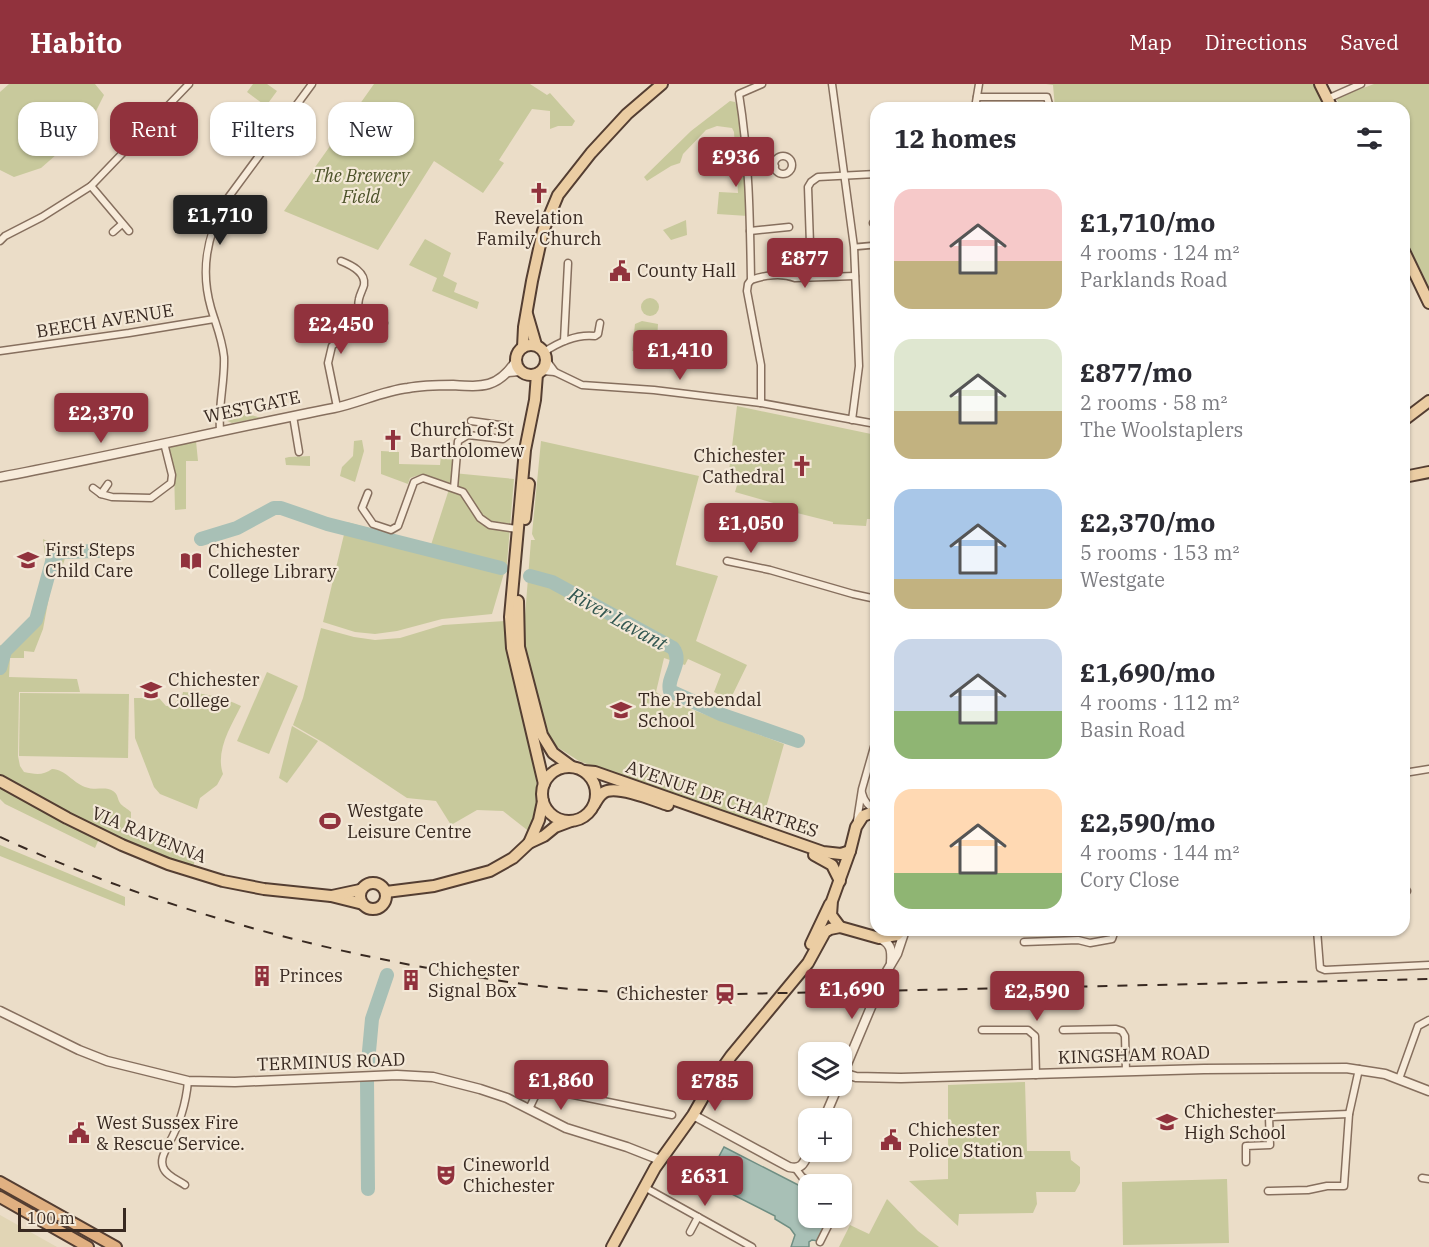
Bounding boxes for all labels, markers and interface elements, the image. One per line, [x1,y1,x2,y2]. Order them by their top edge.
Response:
text: Habito [30,24,122,61]
text: Map [1129,28,1172,56]
text: Directions [1205,28,1307,56]
text: Saved [1340,28,1399,56]
chip: Buy [18,102,98,156]
chip: Rent [110,102,198,156]
chip: Filters [210,102,316,156]
chip: New [328,102,414,156]
text: 12 homes [894,121,1016,155]
icon: filters [1353,122,1386,155]
pin: £936 [700,137,772,188]
text: £936 [712,143,760,170]
park label: The Brewery Field [313,164,411,208]
church icon: Revelation Family Church [527,181,551,205]
pin: £1,710 [171,195,269,246]
text: £1,710 [187,201,253,228]
text: £1,710/mo [1080,205,1215,239]
place label: Revelation Family Church [477,206,601,250]
icon: home [942,213,1014,285]
pin: £877 [769,238,841,289]
text: 4 rooms · 124 m² [1080,239,1239,266]
text: £877 [781,244,829,271]
public building icon: County Hall [608,259,632,283]
place label: County Hall [637,259,736,282]
text: Parklands Road [1080,266,1228,293]
street label: BEECH AVENUE [35,298,175,343]
pin: £2,450 [292,304,390,355]
text: £2,450 [308,310,374,337]
pin: £1,410 [631,330,729,381]
text: £1,410 [647,336,713,363]
text: £877/mo [1080,355,1192,389]
icon: home [942,363,1014,435]
street label: WESTGATE [201,385,302,428]
text: 2 rooms · 58 m² [1080,389,1227,416]
pin: £2,370 [52,393,150,444]
text: £2,370 [68,399,134,426]
text: The Woolstaplers [1080,416,1243,443]
place label: Church of St Bartholomew [410,418,524,462]
church icon: Church of St Bartholomew [381,428,405,452]
place label: Chichester Cathedral [694,444,785,488]
church icon: Chichester Cathedral [790,454,814,478]
pin: £1,050 [702,503,800,554]
text: £2,370/mo [1080,505,1215,539]
text: £1,050 [718,509,784,536]
icon: home [942,513,1014,585]
place label: First Steps Child Care [45,538,135,582]
place label: Chichester College Library [208,539,337,583]
text: 5 rooms · 153 m² [1080,539,1239,566]
school or university icon: First Steps Child Care [16,548,40,572]
library icon: Chichester College Library [179,549,203,573]
text: Westgate [1080,566,1165,593]
water label: River Lavant [563,580,673,657]
text: £1,690/mo [1080,655,1215,689]
icon: home [942,663,1014,735]
place label: Chichester College [168,668,259,712]
school or university icon: Chichester College [139,678,163,702]
place label: The Prebendal School [638,688,762,732]
text: 4 rooms · 112 m² [1080,689,1239,716]
school or university icon: The Prebendal School [609,698,633,722]
text: Basin Road [1080,716,1186,743]
street label: AVENUE DE CHARTRES [623,755,821,842]
place label: Westgate Leisure Centre [347,799,471,843]
street label: VIA RAVENNA [88,801,211,868]
text: £2,590/mo [1080,805,1215,839]
sports icon: Westgate Leisure Centre [318,809,342,833]
icon: home [942,813,1014,885]
text: 4 rooms · 144 m² [1080,839,1239,866]
text: Cory Close [1080,866,1180,893]
place label: Chichester Signal Box [428,958,519,1002]
building icon: Princes [250,964,274,988]
place label: Princes [279,964,343,987]
building icon: Chichester Signal Box [399,968,423,992]
pin: £1,690 [803,969,901,1020]
pin: £2,590 [988,971,1086,1022]
text: £1,690 [819,975,885,1002]
text: £2,590 [1004,977,1070,1004]
place label: Chichester [617,982,708,1005]
station icon: Chichester [713,982,737,1006]
street label: KINGSHAM ROAD [1057,1040,1211,1069]
map controls [798,1042,852,1228]
button: layers [798,1042,852,1096]
street label: TERMINUS ROAD [256,1047,406,1076]
pin: £1,860 [512,1060,610,1111]
pin: £785 [679,1061,751,1112]
text: £1,860 [528,1066,594,1093]
text: £785 [691,1067,739,1094]
place label: Chichester High School [1184,1100,1286,1144]
button: + [798,1108,852,1162]
school or university icon: Chichester High School [1155,1110,1179,1134]
place label: West Sussex Fire & Rescue Service. [96,1111,245,1155]
place label: Chichester Police Station [908,1118,1023,1162]
public building icon: West Sussex Fire & Rescue Service. [67,1121,91,1145]
public building icon: Chichester Police Station [879,1128,903,1152]
place label: Cineworld Chichester [463,1153,554,1197]
pin: £631 [669,1156,741,1207]
text: £631 [681,1162,729,1189]
theatre icon: Cineworld Chichester [434,1163,458,1187]
button: − [798,1174,852,1228]
scale bar [18,1205,126,1232]
text: 100 m [27,1208,75,1228]

